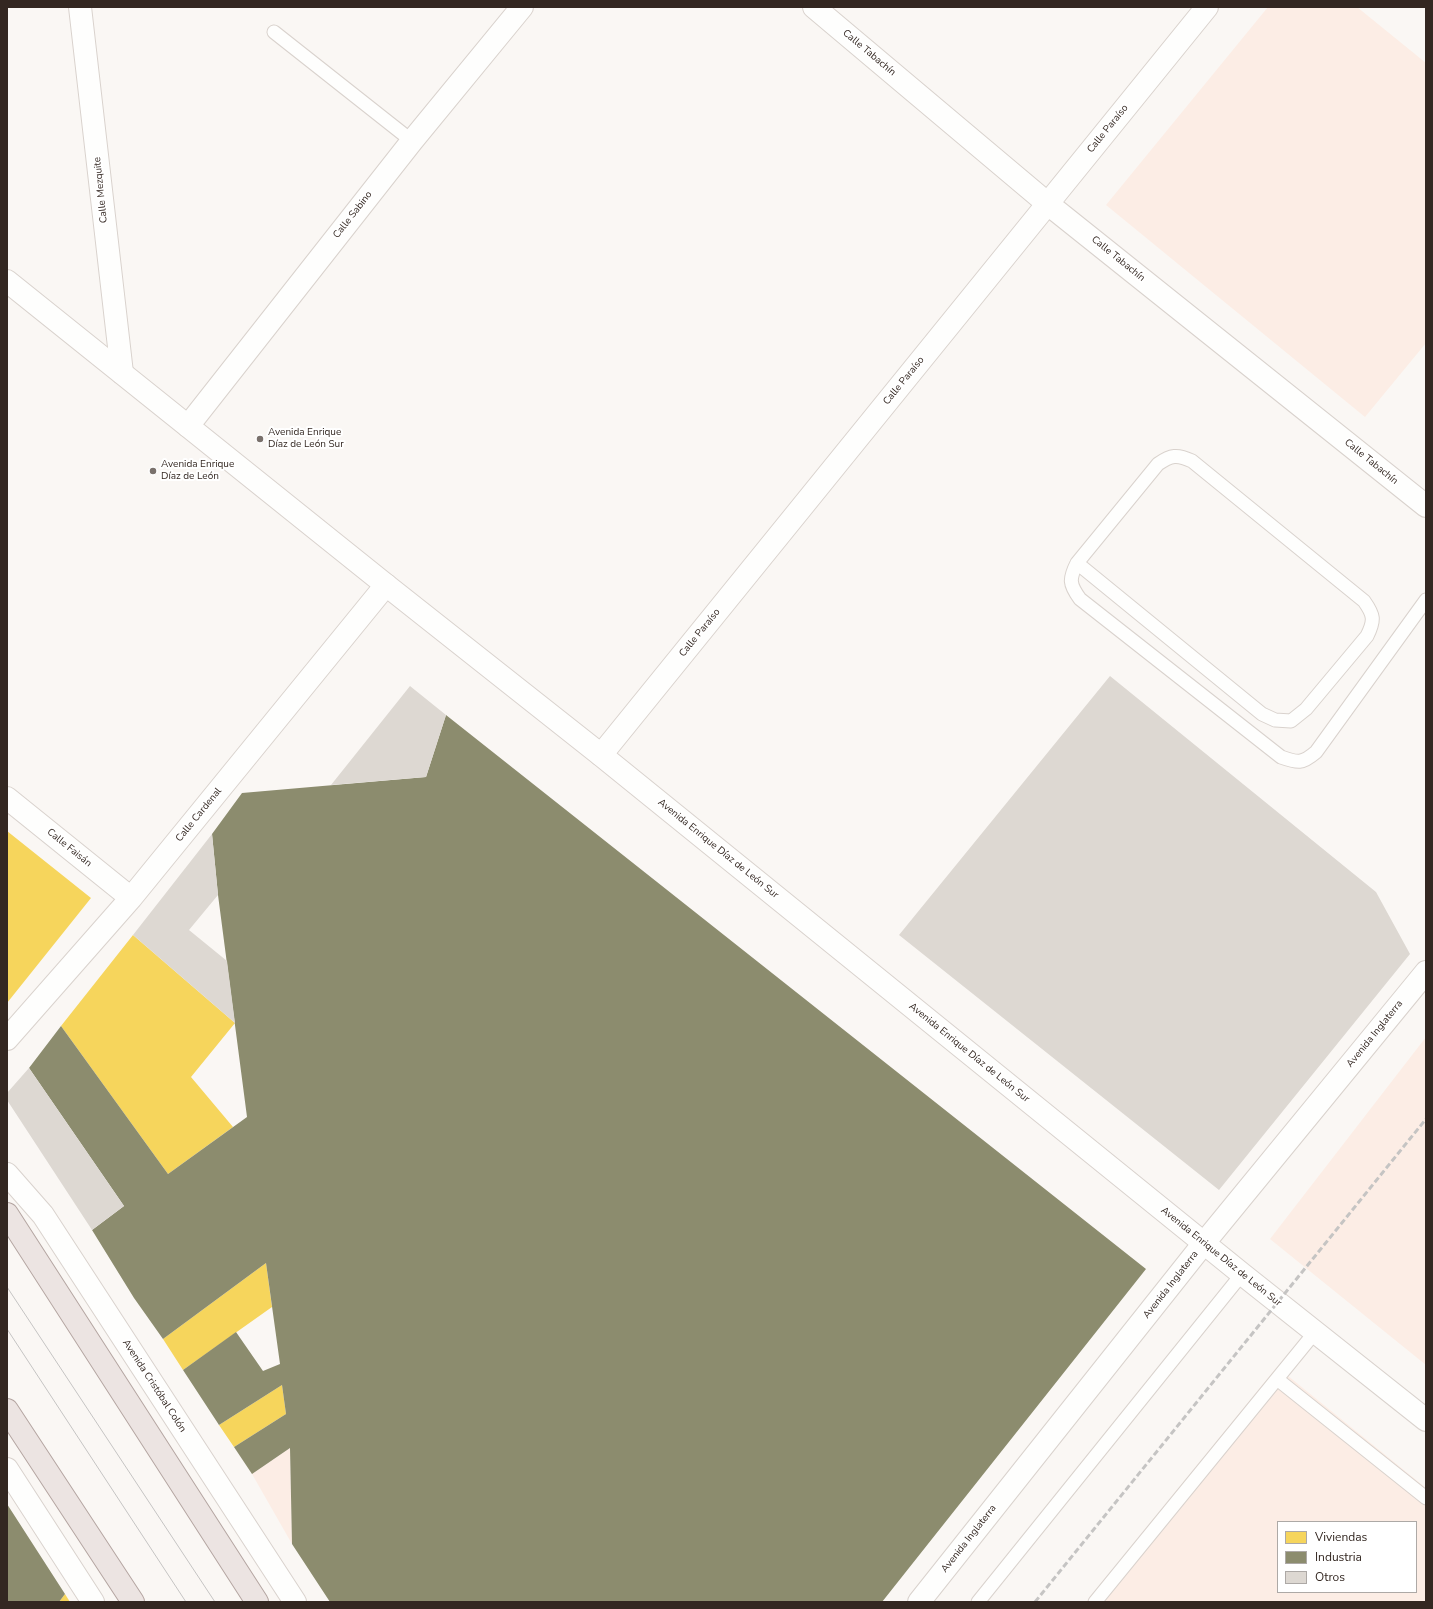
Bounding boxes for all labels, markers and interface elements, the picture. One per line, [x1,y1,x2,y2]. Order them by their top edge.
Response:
street label: Calle Tabachín [840,27,898,79]
street label: Calle Paraíso [1085,102,1131,156]
street label: Calle Mezquite [92,156,110,224]
street label: Calle Sabino [331,189,375,241]
street label: Calle Tabachín [1089,234,1147,284]
street label: Calle Paraíso [881,354,927,408]
place label: Avenida Enrique Díaz de León Sur [268,427,344,450]
marker: Avenida Enrique Díaz de León Sur [255,434,265,444]
street label: Calle Tabachín [1342,437,1400,487]
place label: Avenida Enrique Díaz de León [161,459,234,482]
marker: Avenida Enrique Díaz de León [148,466,158,476]
street label: Calle Paraíso [677,606,723,660]
street label: Calle Cardenal [174,786,224,844]
street label: Avenida Enrique Díaz de León Sur [655,797,781,901]
street label: Calle Faisán [44,826,94,870]
street label: Avenida Inglaterra [1344,998,1406,1070]
street label: Avenida Enrique Díaz de León Sur [906,1001,1032,1105]
street label: Avenida Enrique Díaz de León Sur [1158,1205,1284,1309]
street label: Avenida Inglaterra [1141,1249,1201,1321]
street label: Avenida Cristóbal Colón [119,1337,189,1435]
street label: Avenida Inglaterra [939,1503,999,1575]
legend [1277,1521,1417,1593]
text: Viviendas [1315,1529,1367,1545]
text: Industria [1315,1549,1362,1565]
text: Otros [1315,1569,1345,1585]

